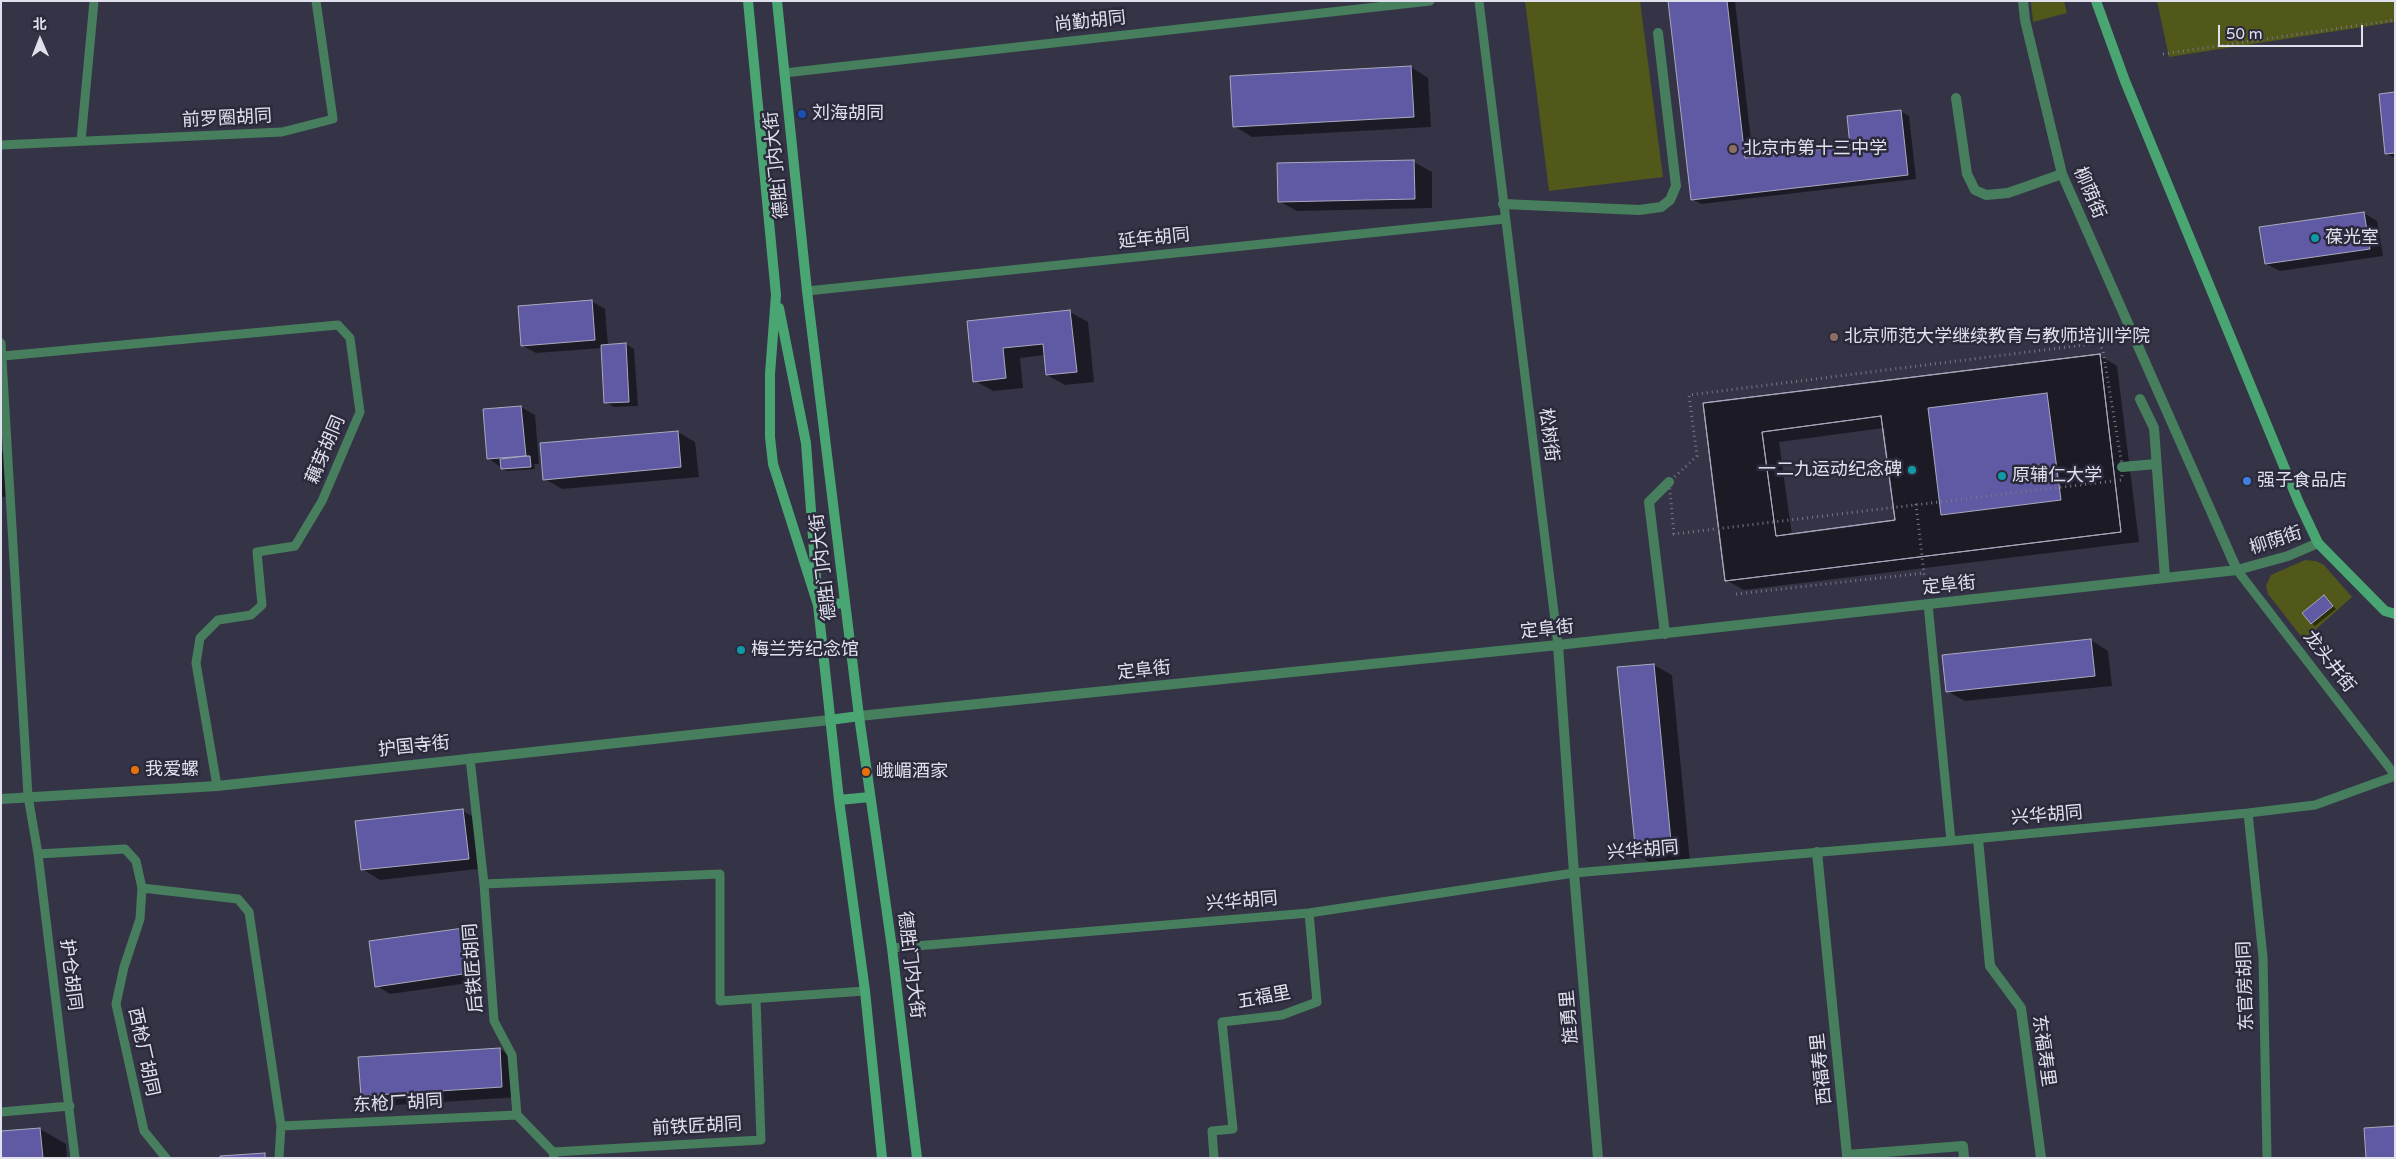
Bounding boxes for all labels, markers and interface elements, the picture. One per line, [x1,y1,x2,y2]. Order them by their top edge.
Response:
street label: 尚勤胡同 [1053,7,1127,37]
north arrow [15,15,65,65]
scale bar [2221,15,2366,47]
text: 北 [33,16,47,33]
text: 50 m [2226,25,2263,43]
place label: 刘海胡同 [812,103,884,125]
street label: 前罗圈胡同 [181,106,273,132]
marker: 刘海胡同 [796,108,808,120]
street label: 德胜门内大街 [761,110,793,220]
place label: 北京市第十三中学 [1743,138,1887,160]
marker: 北京市第十三中学 [1727,143,1739,155]
street label: 柳荫街 [2069,164,2109,222]
street label: 延年胡同 [1117,224,1191,254]
place label: 葆光室 [2325,227,2379,249]
marker: 葆光室 [2309,232,2321,244]
place label: 北京师范大学继续教育与教师培训学院 [1844,326,2150,348]
marker: 北京师范大学继续教育与教师培训学院 [1828,331,1840,343]
street label: 松树街 [1534,407,1562,463]
street label: 藕芽胡同 [302,413,350,487]
place label: 一二九运动纪念碑 [1758,459,1902,481]
marker: 一二九运动纪念碑 [1906,464,1918,476]
place label: 原辅仁大学 [2012,465,2102,487]
marker: 原辅仁大学 [1996,470,2008,482]
place label: 强子食品店 [2257,470,2347,492]
marker: 强子食品店 [2241,475,2253,487]
street label: 德胜门内大街 [807,512,841,622]
street label: 柳荫街 [2247,522,2305,560]
street label: 定阜街 [1921,572,1977,600]
street label: 定阜街 [1519,616,1575,644]
street label: 龙头井街 [2298,627,2360,697]
place label: 梅兰芳纪念馆 [751,639,859,661]
marker: 梅兰芳纪念馆 [735,644,747,656]
street label: 定阜街 [1116,657,1172,685]
street label: 护国寺街 [377,732,451,762]
place label: 我爱螺 [145,759,199,781]
place label: 峨嵋酒家 [876,761,948,783]
marker: 我爱螺 [129,764,141,776]
marker: 峨嵋酒家 [860,766,872,778]
street label: 兴华胡同 [2010,802,2084,830]
street label: 兴华胡同 [1606,837,1680,865]
street label: 兴华胡同 [1205,888,1279,916]
street label: 德胜门内大街 [893,910,927,1020]
street label: 后铁匠胡同 [460,922,488,1014]
street label: 护仓胡同 [55,938,85,1012]
street label: 东官房胡同 [2234,941,2258,1031]
street label: 五福里 [1235,982,1293,1014]
street label: 旌勇里 [1557,989,1583,1045]
street label: 西枪厂胡同 [123,1006,163,1098]
street label: 东福寿里 [2027,1014,2059,1088]
street label: 西福寿里 [1807,1032,1837,1106]
street label: 东枪厂胡同 [352,1091,444,1117]
street label: 前铁匠胡同 [651,1114,743,1140]

